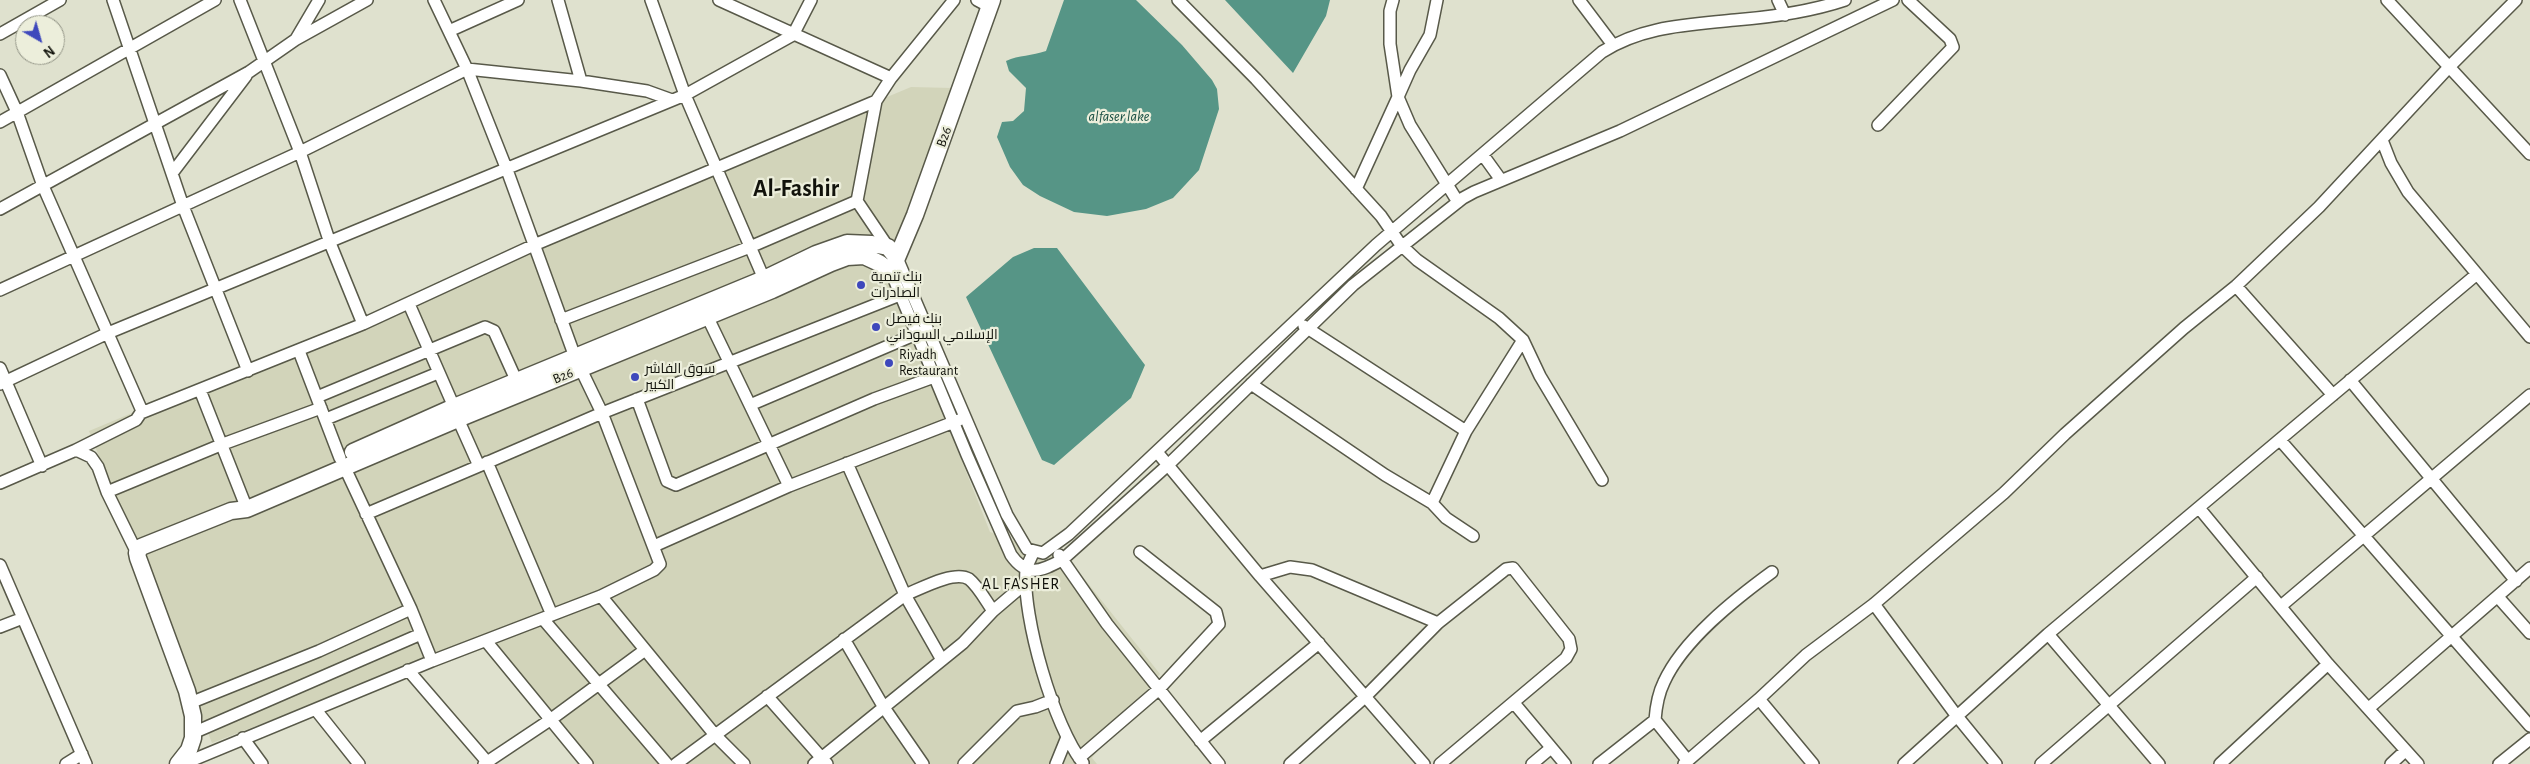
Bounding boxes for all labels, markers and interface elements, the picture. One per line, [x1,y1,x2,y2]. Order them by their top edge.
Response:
north arrow [15,15,65,65]
text: N [40,43,57,60]
water label: alfaser lake [1088,107,1150,125]
street label: B26 [933,125,955,149]
district label: Al-Fashir [753,175,839,203]
place label: بنك تنمية الصادرات [871,269,922,302]
marker: بنك تنمية الصادرات [855,279,867,291]
place label: بنك فيصل الإسلامي السوداني [886,311,998,344]
marker: بنك فيصل الإسلامي السوداني [870,321,882,333]
place label: Riyadh Restaurant [899,347,958,380]
marker: Riyadh Restaurant [883,357,895,369]
place label: سوق الفاشر الكبير [645,361,715,394]
street label: B26 [550,364,576,388]
marker: سوق الفاشر الكبير [629,371,641,383]
district label: AL FASHER [981,574,1061,594]

